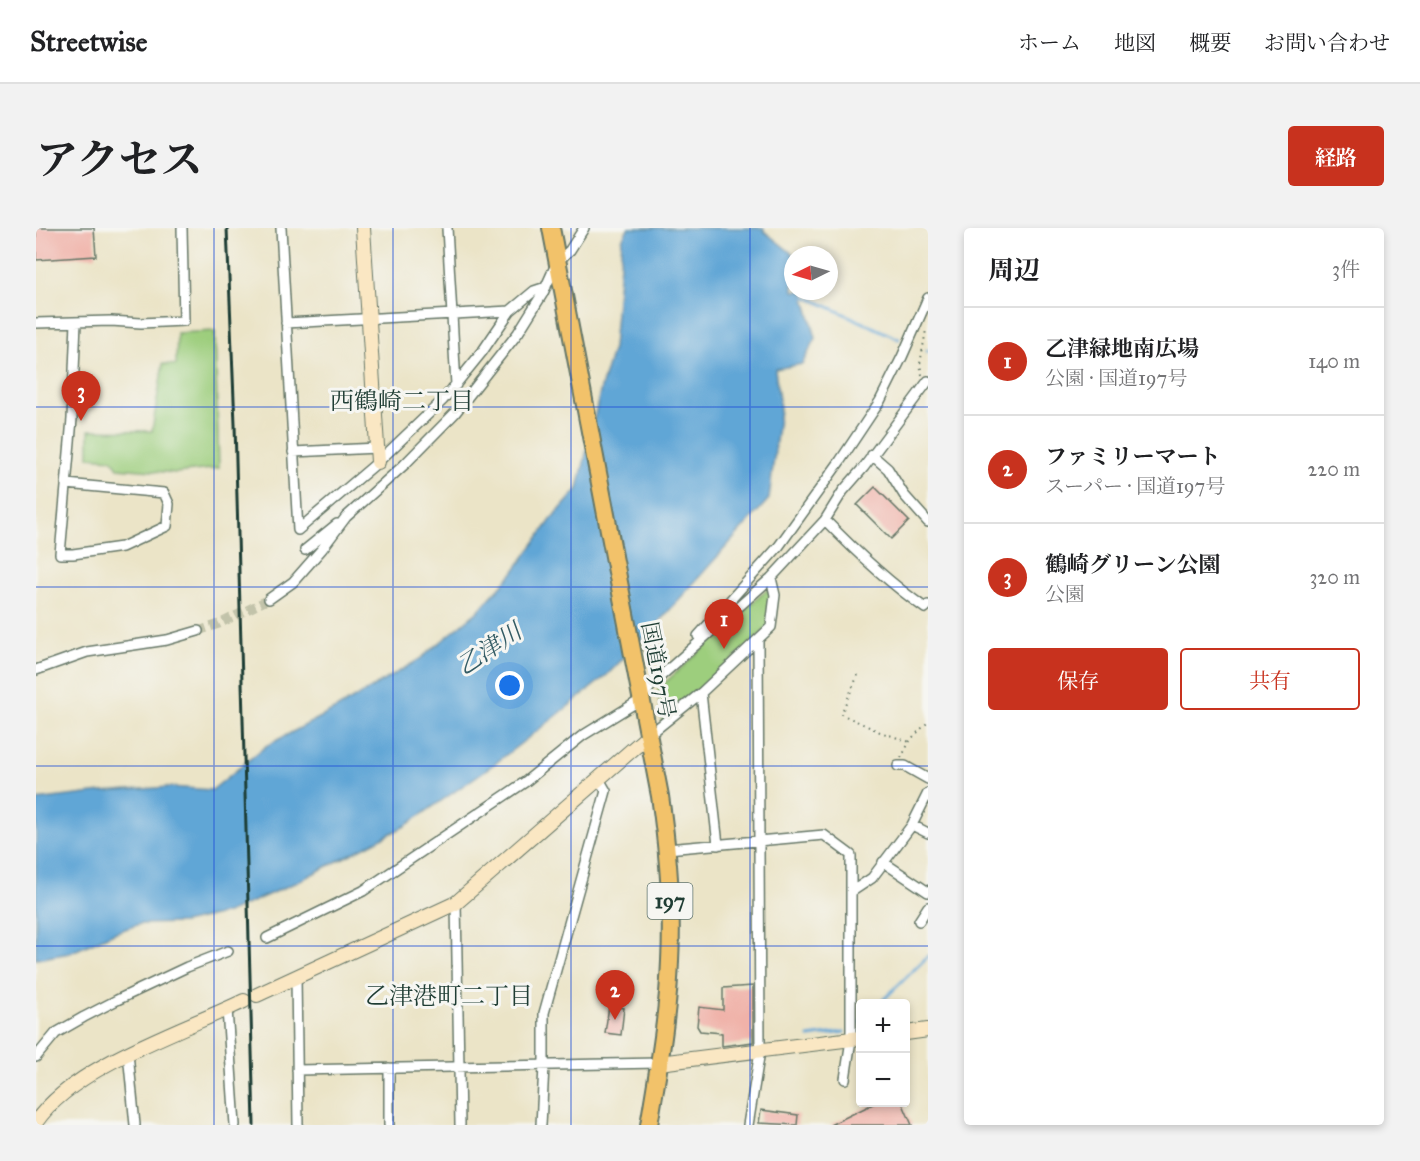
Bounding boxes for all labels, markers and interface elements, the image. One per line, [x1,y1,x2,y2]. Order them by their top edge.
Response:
text: Streetwise [30,24,147,59]
text: ホーム [1018,30,1081,56]
text: 地図 [1114,30,1156,56]
text: 概要 [1189,30,1231,56]
text: お問い合わせ [1264,30,1390,56]
button: 経路 [1288,126,1384,186]
text: アクセス [36,134,203,186]
north arrow [784,246,838,300]
text: 周辺 [988,254,1040,286]
text: 3件 [1332,257,1360,281]
text: 乙津緑地南広場 [1045,335,1199,362]
text: 1 [1004,349,1011,373]
text: 140 m [1308,349,1360,373]
text: 公園 · 国道197号 [1045,366,1187,390]
pin: 3 [62,372,100,421]
district label: 西鶴崎二丁目 [330,386,474,416]
text: ファミリーマート [1045,443,1221,470]
text: 2 [1003,457,1012,481]
text: 220 m [1308,457,1360,481]
text: スーパー · 国道197号 [1045,474,1225,498]
text: 鶴崎グリーン公園 [1045,551,1221,578]
text: 3 [1004,565,1012,589]
text: 320 m [1309,565,1360,589]
text: 公園 [1045,582,1085,606]
pin: 1 [704,600,744,649]
water label: 乙津川 [451,615,530,682]
street label: 国道197号 [636,619,681,721]
button: 保存 [988,648,1168,710]
button: 共有 [1180,648,1360,710]
your location [495,671,524,700]
road number: 197 [648,883,692,919]
pin: 2 [596,970,634,1020]
district label: 乙津港町二丁目 [365,981,533,1011]
map controls [856,999,910,1107]
button: + [856,999,910,1053]
button: − [856,1053,910,1107]

